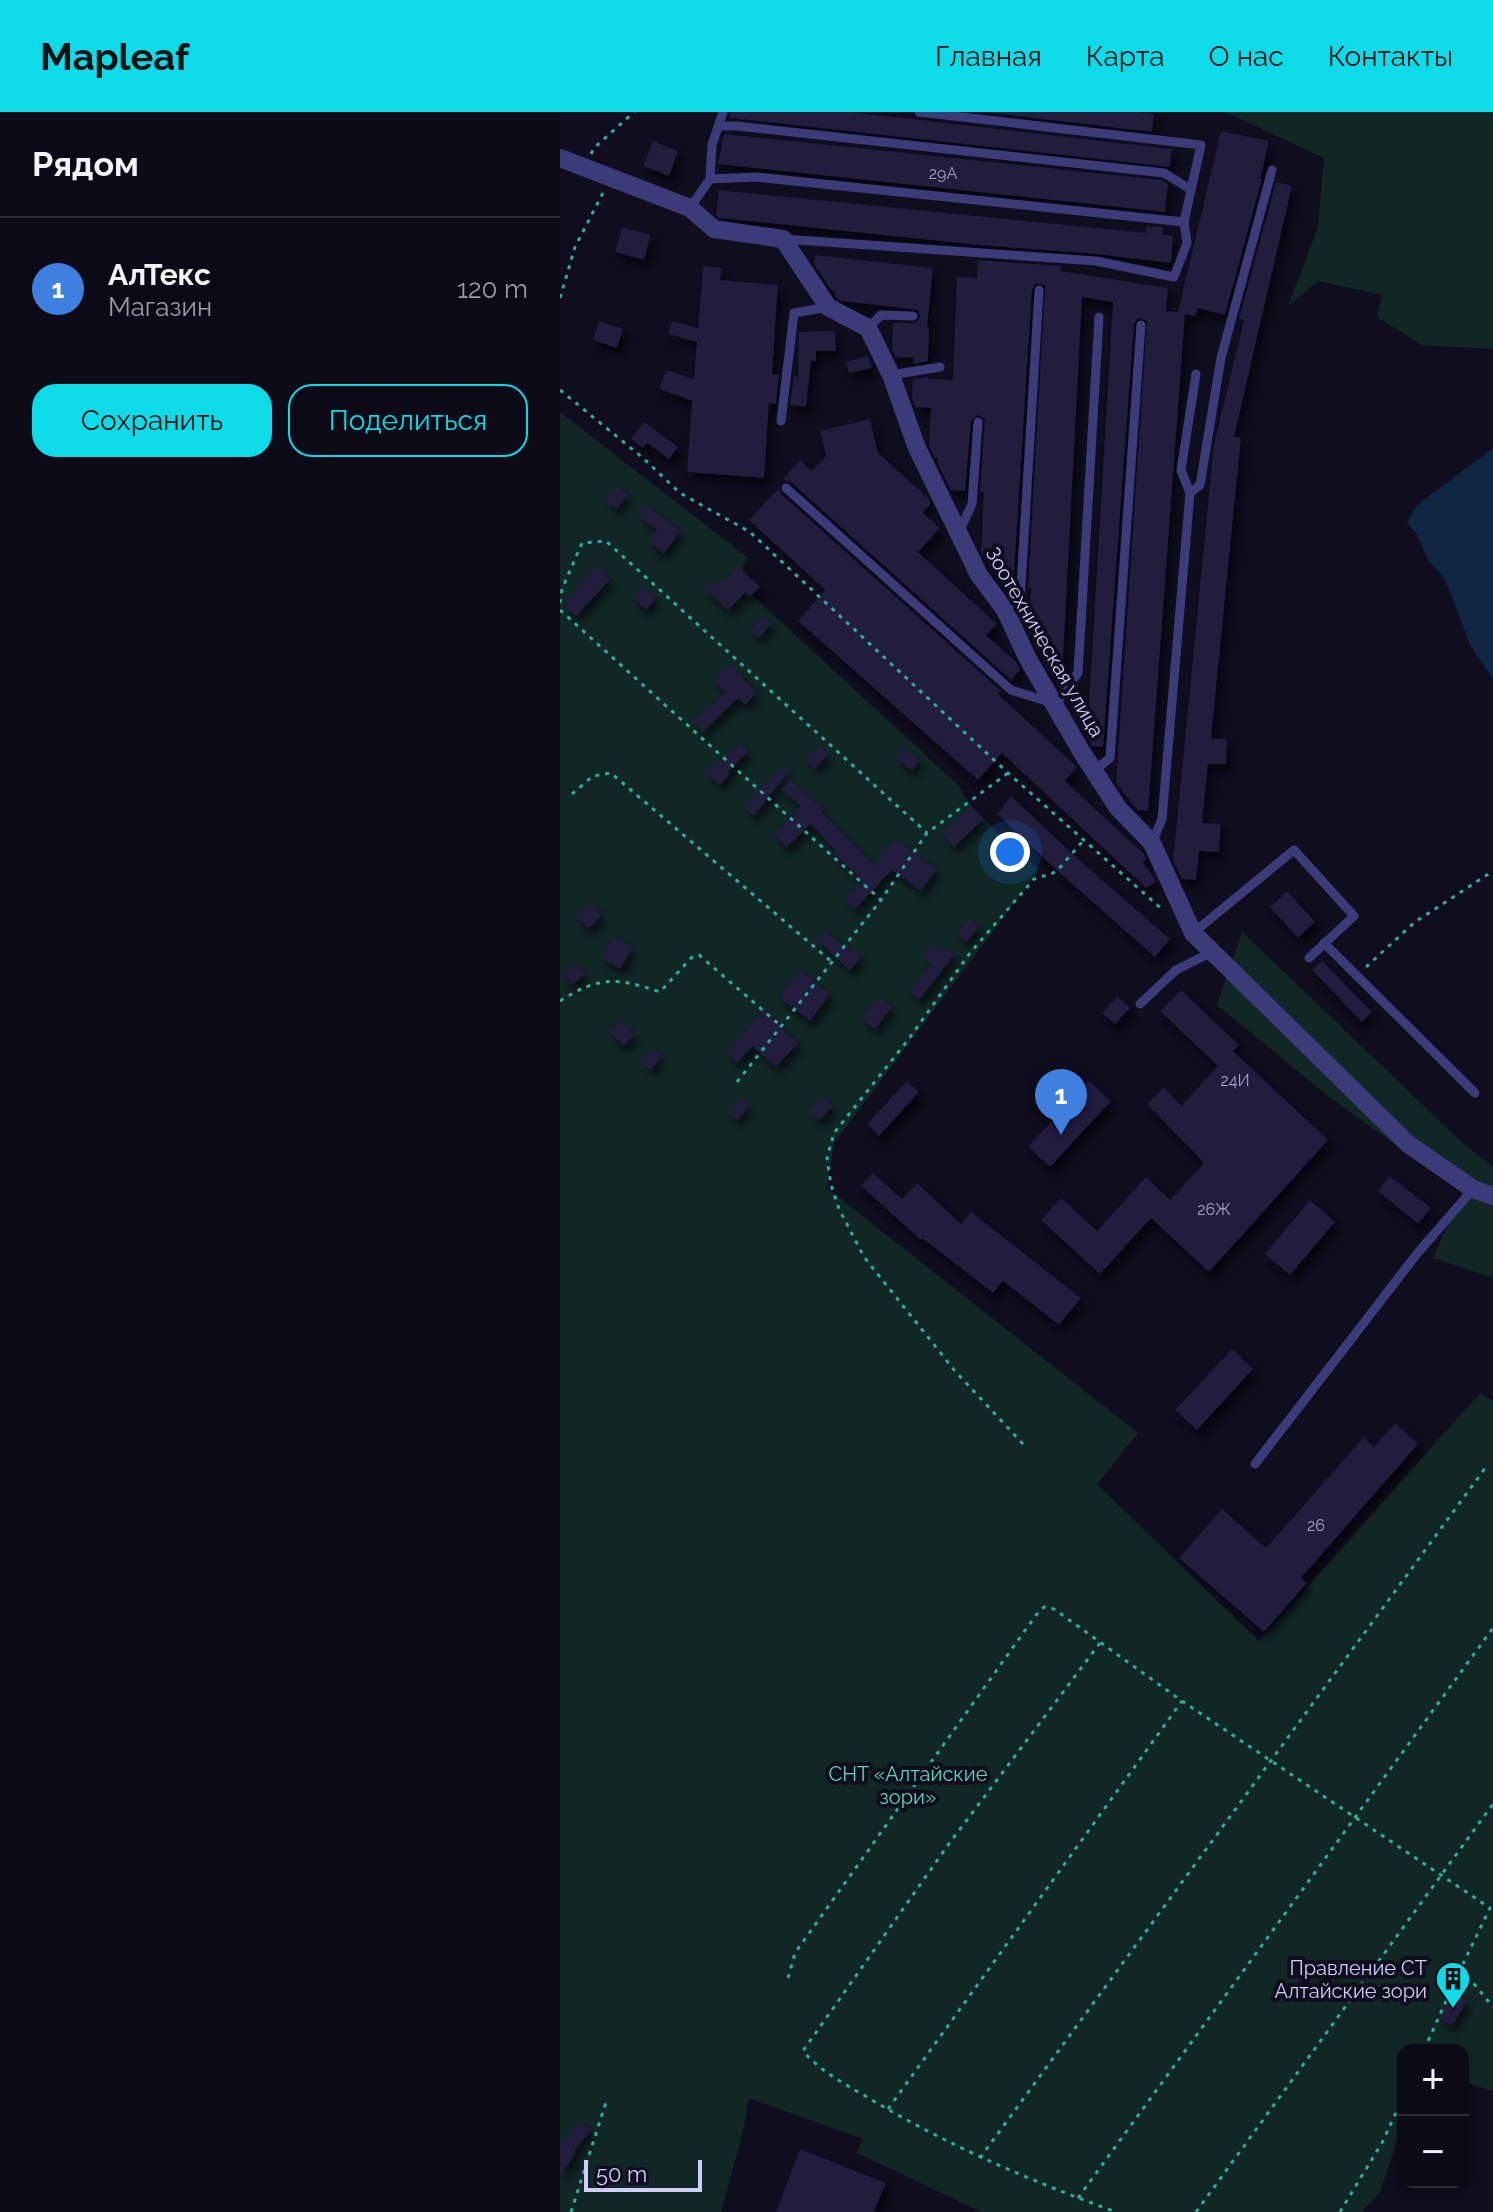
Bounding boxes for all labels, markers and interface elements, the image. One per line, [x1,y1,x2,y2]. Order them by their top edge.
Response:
text: Mapleaf [40,34,189,79]
text: Главная [935,40,1042,73]
text: Карта [1086,40,1165,73]
text: О нас [1209,40,1284,73]
text: Контакты [1328,40,1453,73]
text: Рядом [32,144,139,184]
house number: 29А [929,164,957,183]
text: АлТекс [108,257,211,292]
text: 1 [52,274,64,304]
text: 120 m [457,274,528,304]
text: Магазин [108,292,212,322]
button: Сохранить [32,384,272,457]
button: Поделиться [288,384,528,457]
street label: Зоотехническая улица [981,543,1109,741]
your location [990,832,1030,872]
pin: 1 [1035,1069,1087,1135]
house number: 24И [1220,1071,1250,1090]
house number: 26Ж [1197,1200,1231,1219]
house number: 26 [1307,1516,1325,1535]
park label: СНТ «Алтайские зори» [829,1762,988,1809]
place label: Правление СТ Алтайские зори [1274,1956,1427,2003]
building icon: Правление СТ Алтайские зори [1434,1960,1472,2010]
map controls [1397,2044,1469,2188]
button: + [1397,2044,1469,2116]
button: − [1397,2116,1469,2188]
scale bar [584,2156,702,2192]
text: 50 m [596,2161,647,2187]

